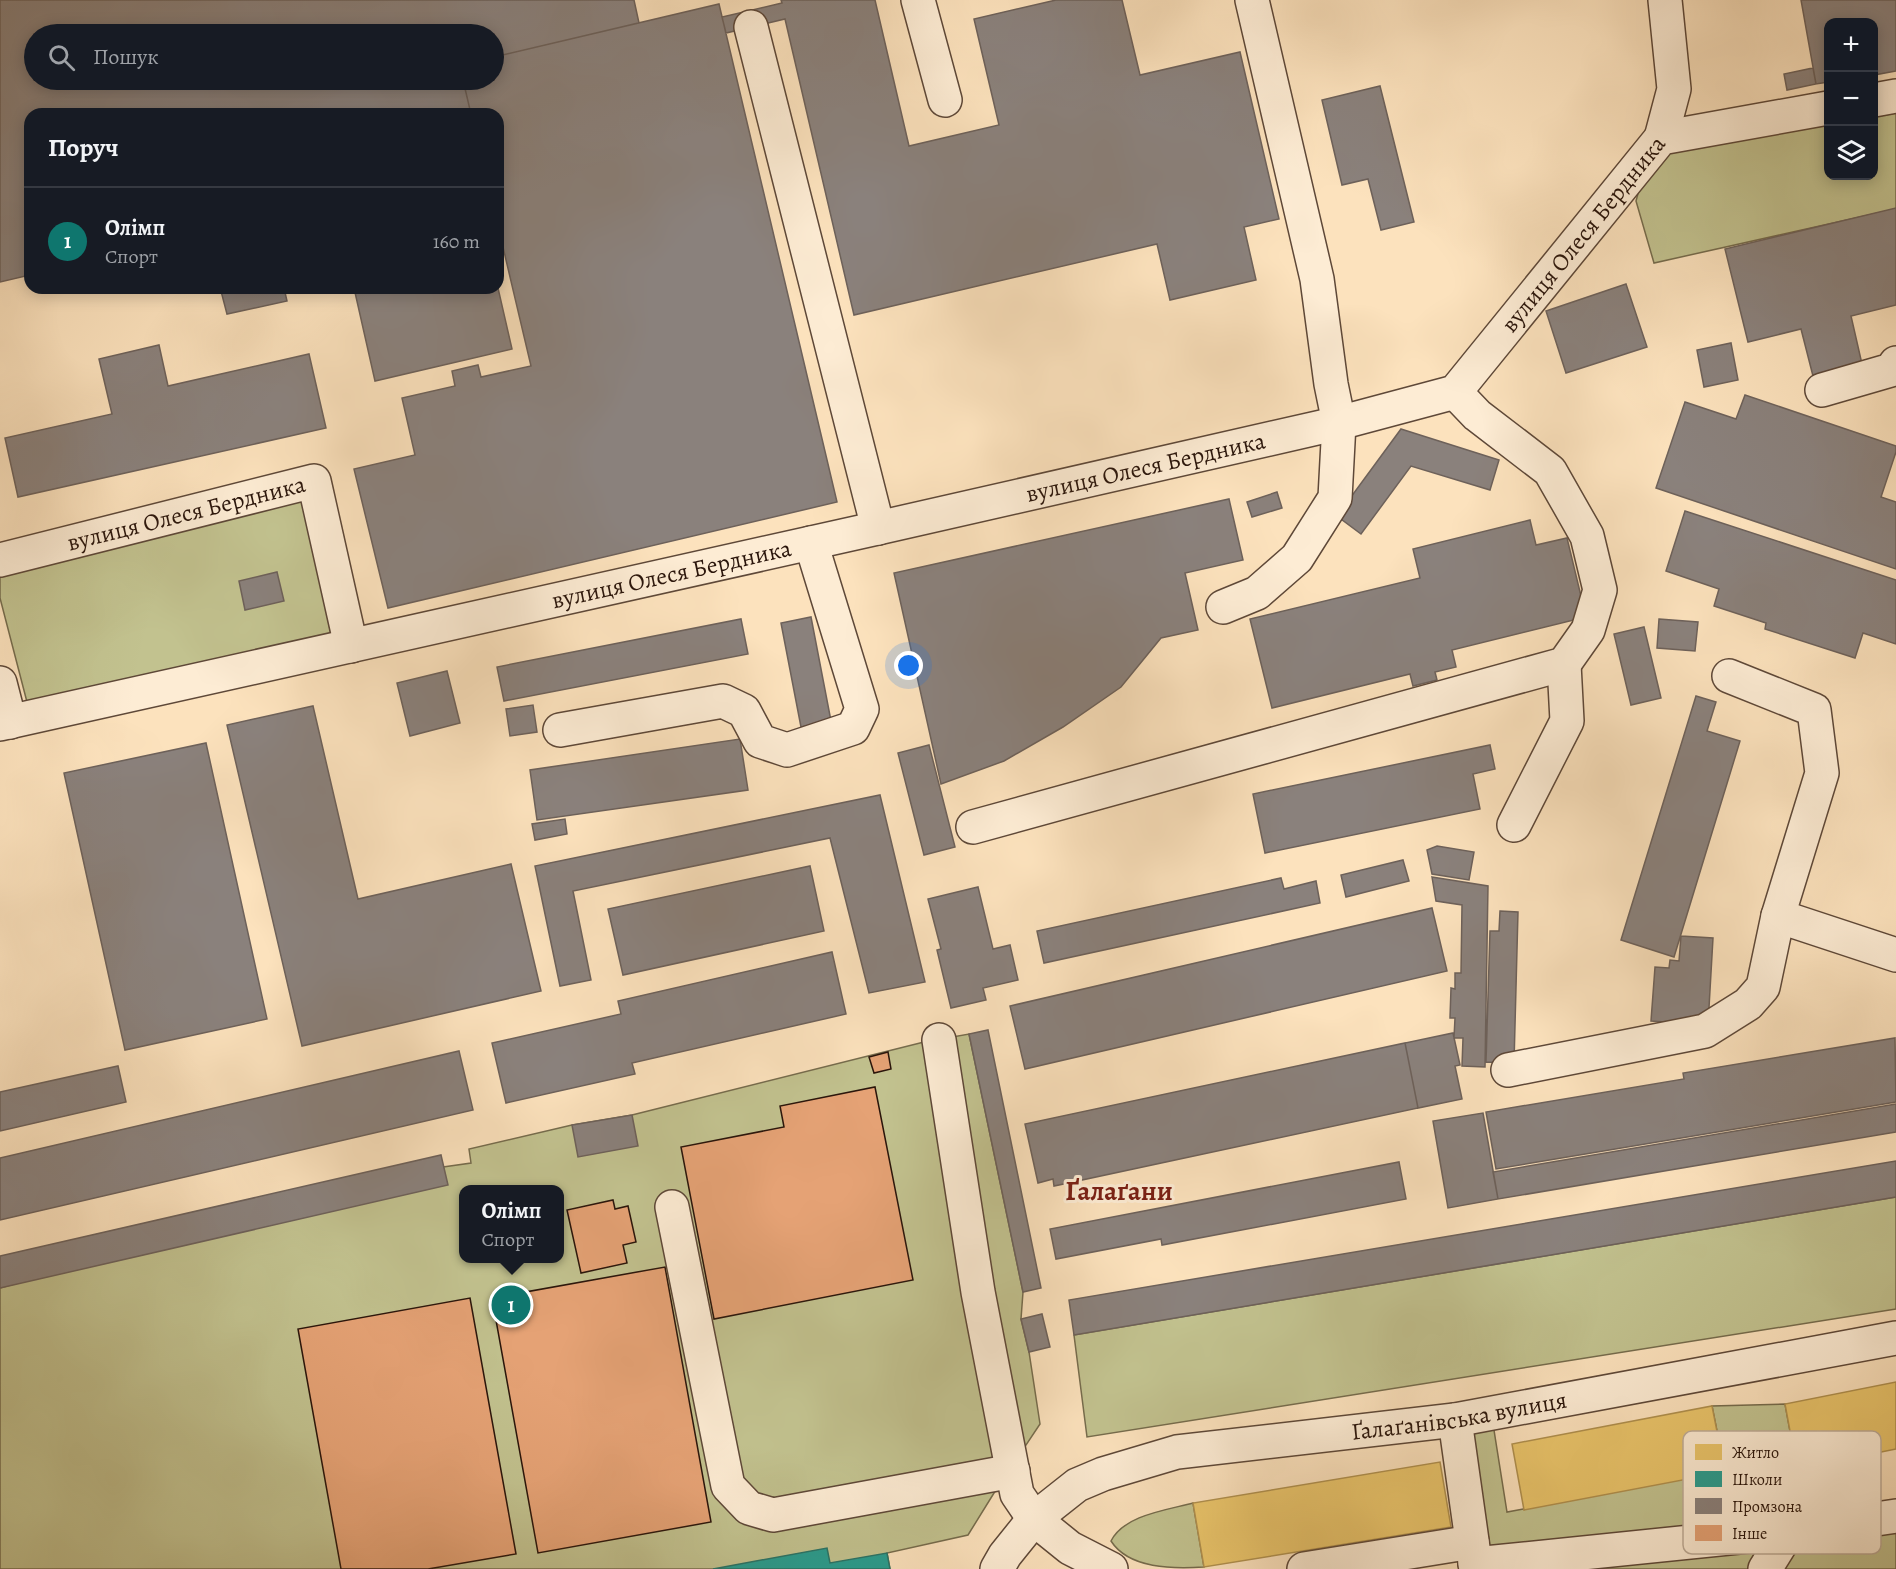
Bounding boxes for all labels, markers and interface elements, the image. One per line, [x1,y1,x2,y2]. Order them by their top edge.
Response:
map controls [1824,18,1878,180]
button: + [1824,18,1878,72]
search box [24,24,504,90]
icon: search [45,41,78,74]
text: Пошук [93,42,159,72]
button: − [1824,72,1878,126]
button: layers [1824,126,1878,180]
street label: вулиця Олеся Бердника [1494,129,1673,339]
text: Поруч [48,130,119,165]
text: Олімп [105,213,165,243]
text: 1 [64,228,71,255]
text: 160 m [433,228,480,255]
text: Спорт [105,243,158,270]
street label: вулиця Олеся Бердника [1023,424,1268,510]
street label: вулиця Олеся Бердника [64,468,309,559]
street label: вулиця Олеся Бердника [549,532,794,616]
your location [894,651,923,680]
district label: Ґалаґани [1065,1173,1173,1209]
popup [459,1185,564,1263]
text: Олімп [481,1196,542,1226]
text: Спорт [481,1226,534,1253]
pin: 1 [492,1282,530,1328]
street label: Ґалаґанівська вулиця [1350,1384,1569,1448]
legend [1683,1431,1881,1554]
text: Житло [1732,1442,1779,1464]
text: Школи [1732,1469,1782,1491]
text: Промзона [1732,1496,1803,1518]
text: Інше [1732,1523,1767,1545]

